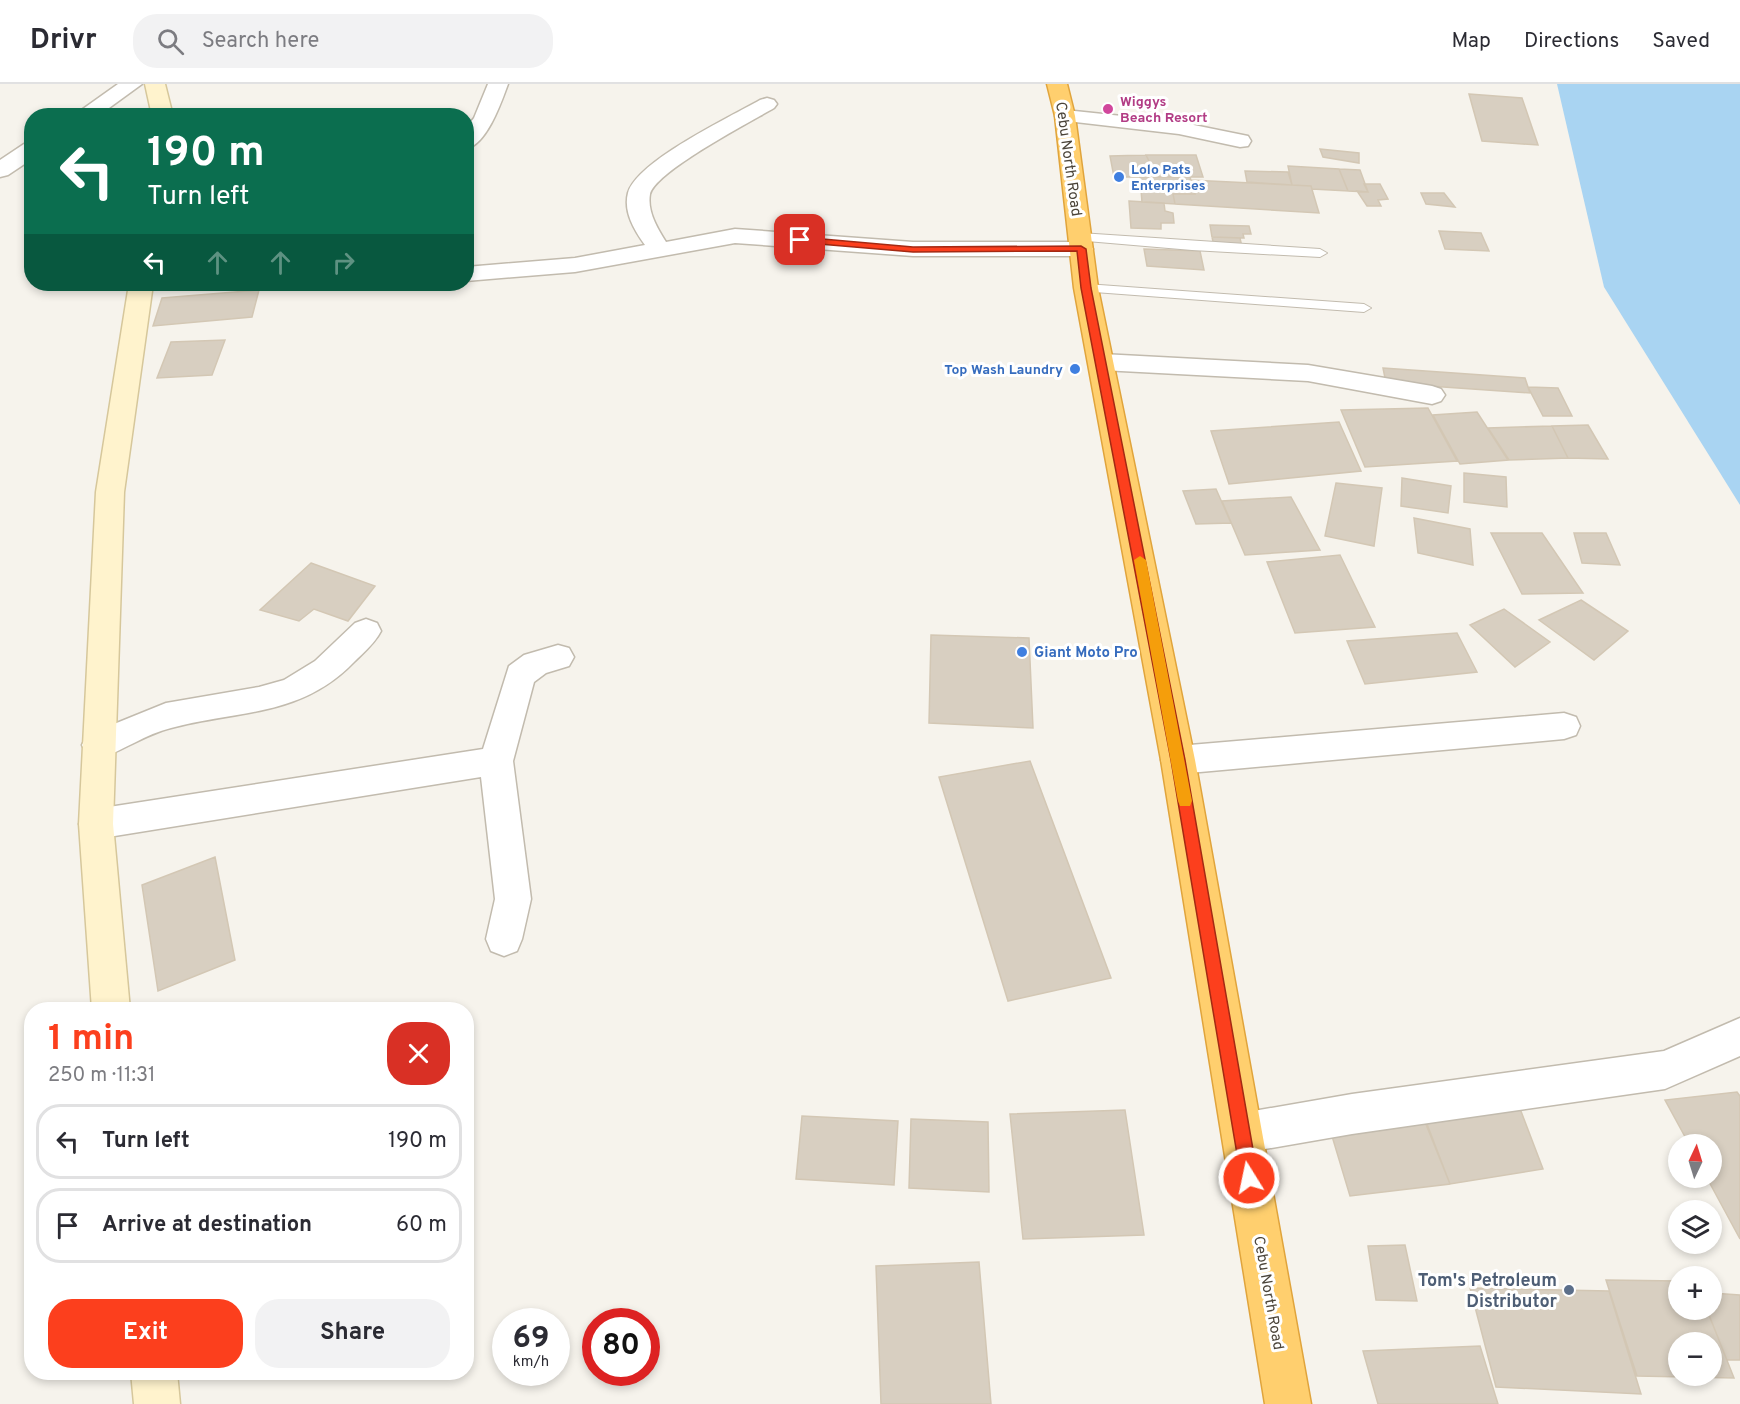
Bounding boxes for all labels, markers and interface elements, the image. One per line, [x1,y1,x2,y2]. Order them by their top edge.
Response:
search box [133,14,553,68]
text: Drivr [30,23,97,59]
icon: search [154,25,187,58]
text: Search here [202,28,319,55]
text: Map [1451,28,1491,55]
text: Directions [1524,28,1619,55]
text: Saved [1652,28,1710,55]
place label: Wiggys Beach Resort [1120,94,1208,127]
street label: Cebu North Road [1050,101,1085,218]
marker: Wiggys Beach Resort [1101,102,1115,116]
text: 190 m [147,128,265,181]
icon: left [48,132,126,210]
place label: Lolo Pats Enterprises [1131,162,1206,195]
marker: Lolo Pats Enterprises [1112,170,1126,184]
text: Turn left [147,180,249,214]
pin [774,214,825,265]
icon: arrive [783,223,816,256]
icon: left [138,246,171,279]
icon: ahead [201,246,234,279]
icon: ahead [264,246,297,279]
icon: right [327,246,360,279]
place label: Top Wash Laundry [944,362,1063,379]
marker: Top Wash Laundry [1068,362,1082,376]
place label: Giant Moto Pro [1034,644,1138,663]
marker: Giant Moto Pro [1015,645,1029,659]
text: 1 min [48,1017,134,1063]
button: close [387,1022,450,1085]
text: 250 m · 11:31 [48,1063,155,1089]
icon: left [51,1125,84,1158]
text: Turn left [102,1128,190,1155]
text: 190 m [388,1128,447,1155]
north arrow [1668,1134,1722,1188]
map controls [1668,1134,1722,1386]
position arrow [1217,1146,1281,1210]
button: layers [1668,1200,1722,1254]
icon: arrive [51,1209,84,1242]
text: Arrive at destination [102,1212,312,1239]
text: 60 m [396,1212,447,1239]
street label: Cebu North Road [1248,1235,1287,1352]
button: + [1668,1266,1722,1320]
place label: Tom's Petroleum Distributor [1418,1270,1557,1314]
marker: Tom's Petroleum Distributor [1562,1283,1576,1297]
button: Exit [48,1299,243,1368]
button: Share [255,1299,450,1368]
speed limit sign: 80 [582,1308,660,1386]
text: 69 [513,1321,549,1358]
button: − [1668,1332,1722,1386]
text: km/h [513,1353,549,1372]

